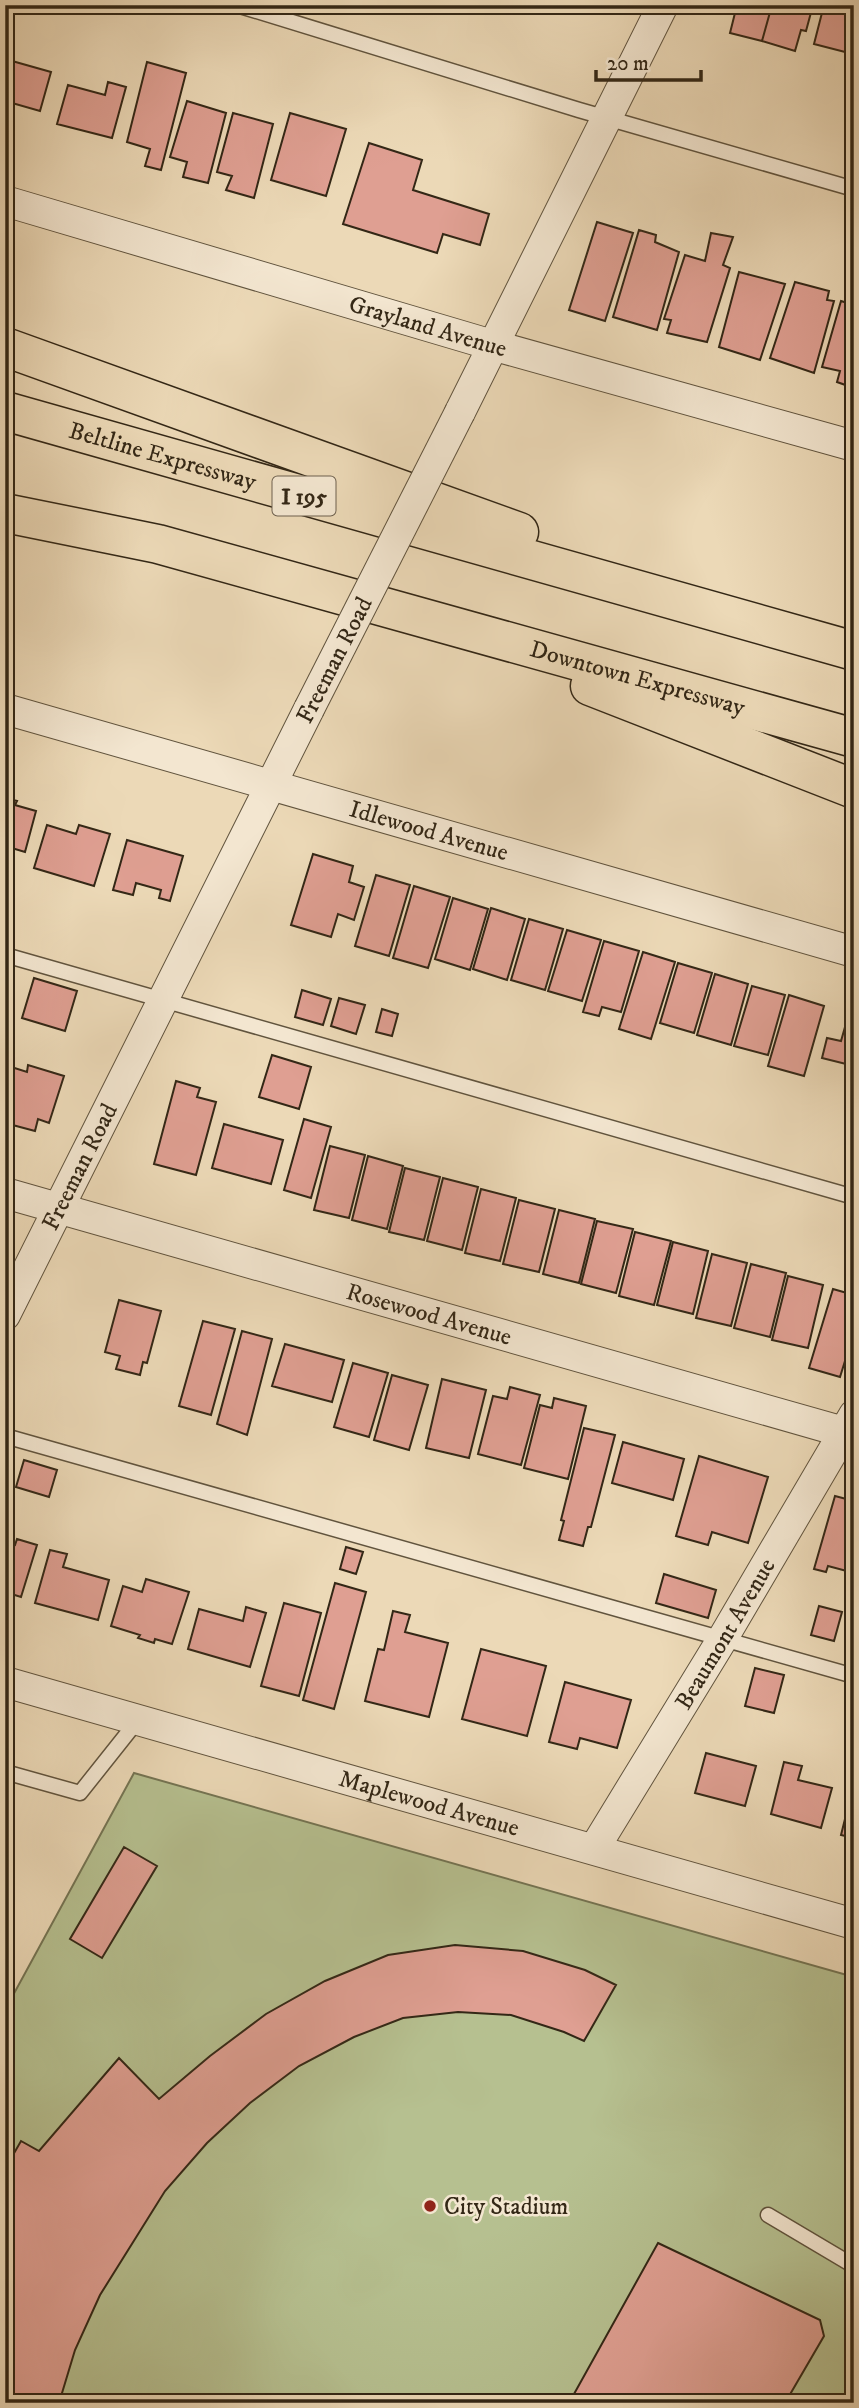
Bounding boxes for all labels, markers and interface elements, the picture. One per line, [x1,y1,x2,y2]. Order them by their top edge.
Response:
scale bar [596,38,702,82]
text: 20 m [607,51,649,77]
street label: Grayland Avenue [345,290,510,364]
street label: Beltline Expressway [65,416,260,497]
road number: I 195 [272,476,336,516]
street label: Freeman Road [290,592,380,729]
street label: Downtown Expressway [526,634,749,723]
street label: Idlewood Avenue [346,794,512,868]
street label: Freeman Road [36,1099,125,1235]
street label: Rosewood Avenue [343,1277,515,1353]
street label: Beaumont Avenue [669,1553,783,1715]
street label: Maplewood Avenue [335,1764,523,1844]
place label: City Stadium [444,2192,568,2222]
marker: City Stadium [422,2198,438,2214]

